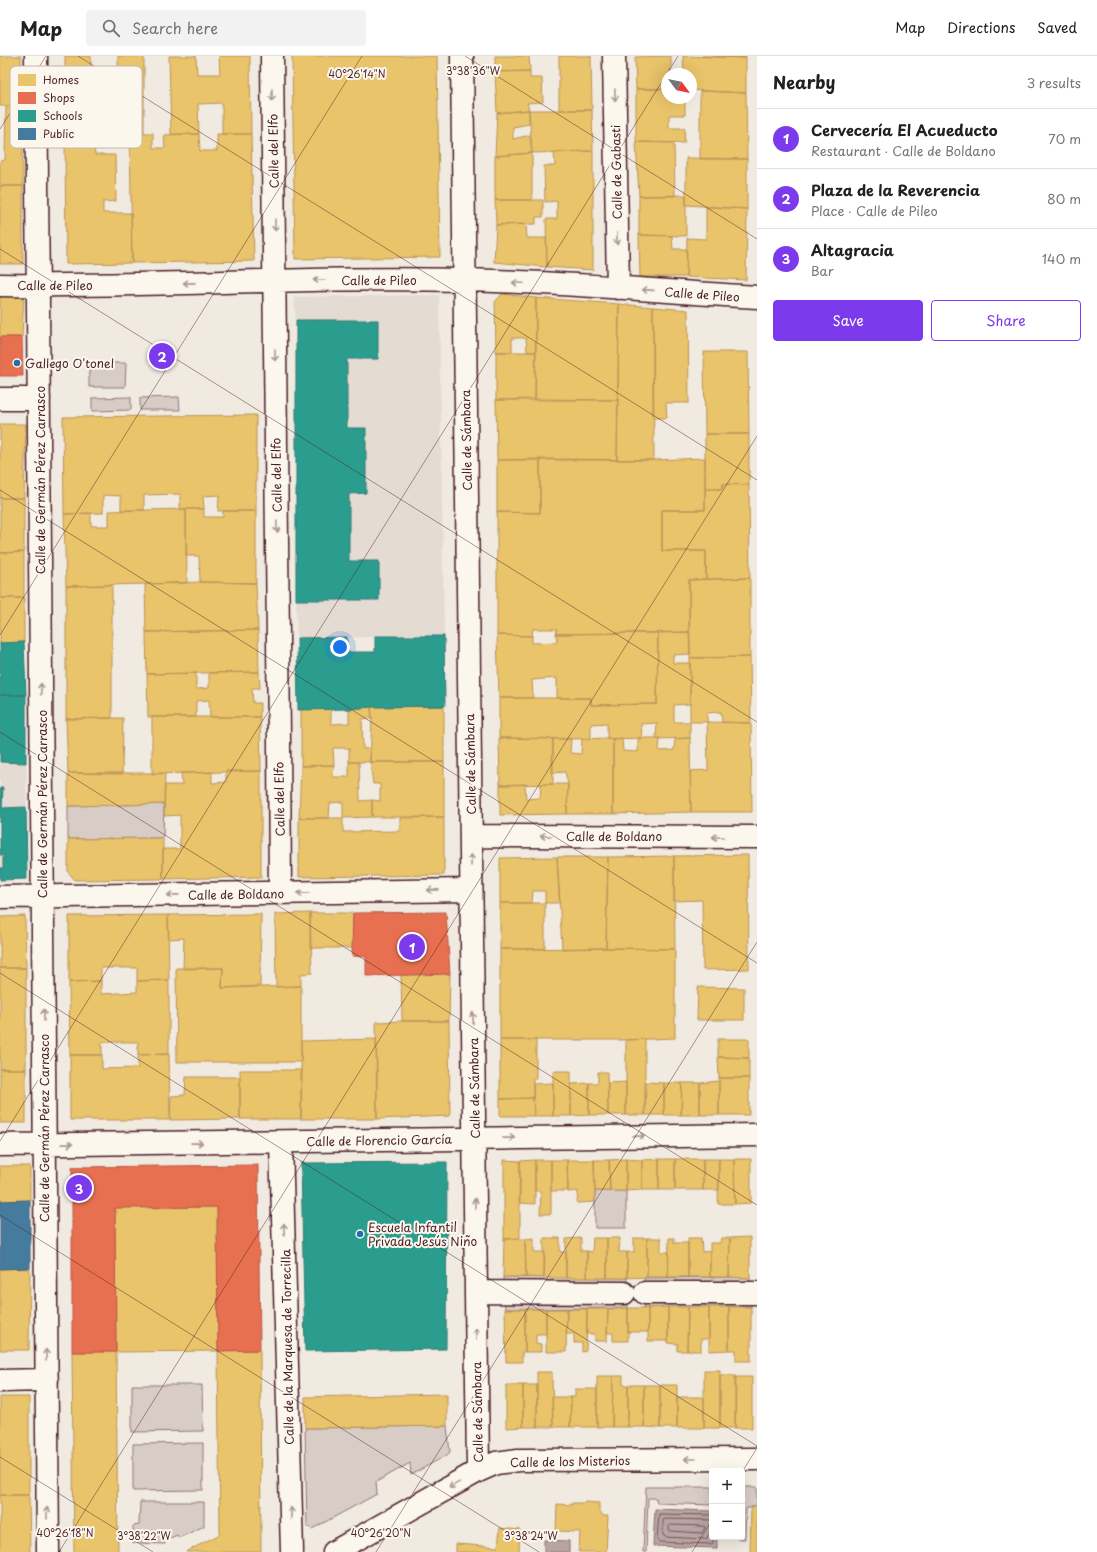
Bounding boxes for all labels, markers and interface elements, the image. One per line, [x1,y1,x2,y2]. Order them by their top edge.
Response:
search box [86,10,366,46]
text: Map [20,14,62,42]
text: Search here [132,16,218,39]
icon: search [100,17,122,39]
text: Map [895,17,925,38]
text: Directions [947,17,1015,38]
text: Saved [1037,17,1077,38]
text: 3°38'36"W [446,63,501,78]
legend [10,66,142,148]
text: 40°26'14"N [328,66,386,81]
north arrow [661,68,697,104]
text: Nearby [773,69,835,95]
text: Homes [43,71,79,88]
text: 3 results [1027,73,1081,92]
one-way arrow [269,88,276,101]
one-way arrow [611,88,619,101]
text: Shops [43,89,74,106]
text: Schools [43,107,83,124]
street label: Calle del Elfo [263,113,283,188]
text: Cervecería El Acueducto [811,118,998,141]
text: Public [43,125,74,142]
street label: Calle de Gabasti [606,125,626,219]
text: 1 [783,129,789,148]
text: 70 m [1048,129,1081,148]
text: Restaurant · Calle de Boldano [811,141,996,160]
text: Plaza de la Reverencia [811,178,980,201]
text: 2 [781,189,791,208]
text: 80 m [1047,189,1081,208]
text: Place · Calle de Pileo [811,201,938,220]
one-way arrow [271,218,279,231]
one-way arrow [613,232,621,245]
text: Altagracia [811,238,894,261]
text: 3 [782,249,790,268]
text: 140 m [1042,249,1081,268]
text: Bar [811,261,834,280]
street label: Calle de Pileo [341,271,417,289]
street label: Calle de Pileo [17,276,93,294]
one-way arrow [313,276,326,284]
one-way arrow [183,279,196,287]
one-way arrow [512,279,525,287]
street label: Calle de Pileo [664,282,741,306]
one-way arrow [642,287,655,294]
button: Save [773,300,923,341]
button: Share [931,300,1081,341]
pin: 2 [149,341,175,371]
one-way arrow [271,348,279,361]
place label: Gallego O'tonel [25,354,114,372]
marker: Gallego O'tonel [12,358,22,368]
street label: Calle de Germán Pérez Carrasco [31,386,49,574]
street label: Calle de Sámbara [456,389,476,491]
street label: Calle del Elfo [266,437,286,512]
one-way arrow [273,520,281,533]
your location [330,637,350,657]
one-way arrow [37,683,45,696]
street label: Calle de Germán Pérez Carrasco [33,710,51,898]
street label: Calle de Sámbara [460,713,480,815]
street label: Calle del Elfo [269,761,289,836]
street label: Calle de Boldano [566,827,662,845]
one-way arrow [540,832,553,840]
one-way arrow [712,833,725,841]
one-way arrow [467,854,475,867]
street label: Calle de Boldano [188,884,285,904]
one-way arrow [427,886,440,894]
one-way arrow [297,889,310,897]
one-way arrow [167,891,180,899]
pin: 1 [399,932,425,962]
one-way arrow [40,1009,48,1022]
one-way arrow [469,1012,477,1025]
street label: Calle de Germán Pérez Carrasco [35,1034,53,1222]
street label: Calle de Sámbara [464,1037,484,1139]
street label: Calle de Florencio García [306,1130,453,1150]
one-way arrow [632,1133,645,1140]
one-way arrow [502,1134,515,1142]
one-way arrow [190,1139,203,1146]
one-way arrow [60,1140,73,1148]
pin: 3 [66,1173,92,1203]
one-way arrow [471,1198,479,1211]
place label: Escuela Infantil Privada Jesús Niño [368,1218,478,1250]
one-way arrow [280,1223,288,1236]
marker: Escuela Infantil Privada Jesús Niño [355,1229,365,1239]
street label: Calle de la Marquesa de Torrecilla [276,1249,298,1445]
one-way arrow [472,1328,480,1341]
one-way arrow [42,1349,50,1362]
street label: Calle de Sámbara [467,1361,487,1463]
street label: Calle de los Misterios [510,1451,631,1471]
one-way arrow [684,1455,697,1463]
map controls [709,1468,745,1540]
button: + [709,1468,745,1504]
one-way arrow [448,1482,460,1490]
button: − [709,1504,745,1540]
one-way arrow [43,1507,51,1520]
one-way arrow [288,1507,295,1520]
text: 40°26'18"N [37,1525,94,1540]
text: 40°26'20"N [351,1525,411,1540]
text: 3°38'22"W [117,1528,172,1543]
text: 3°38'24"W [504,1528,559,1543]

